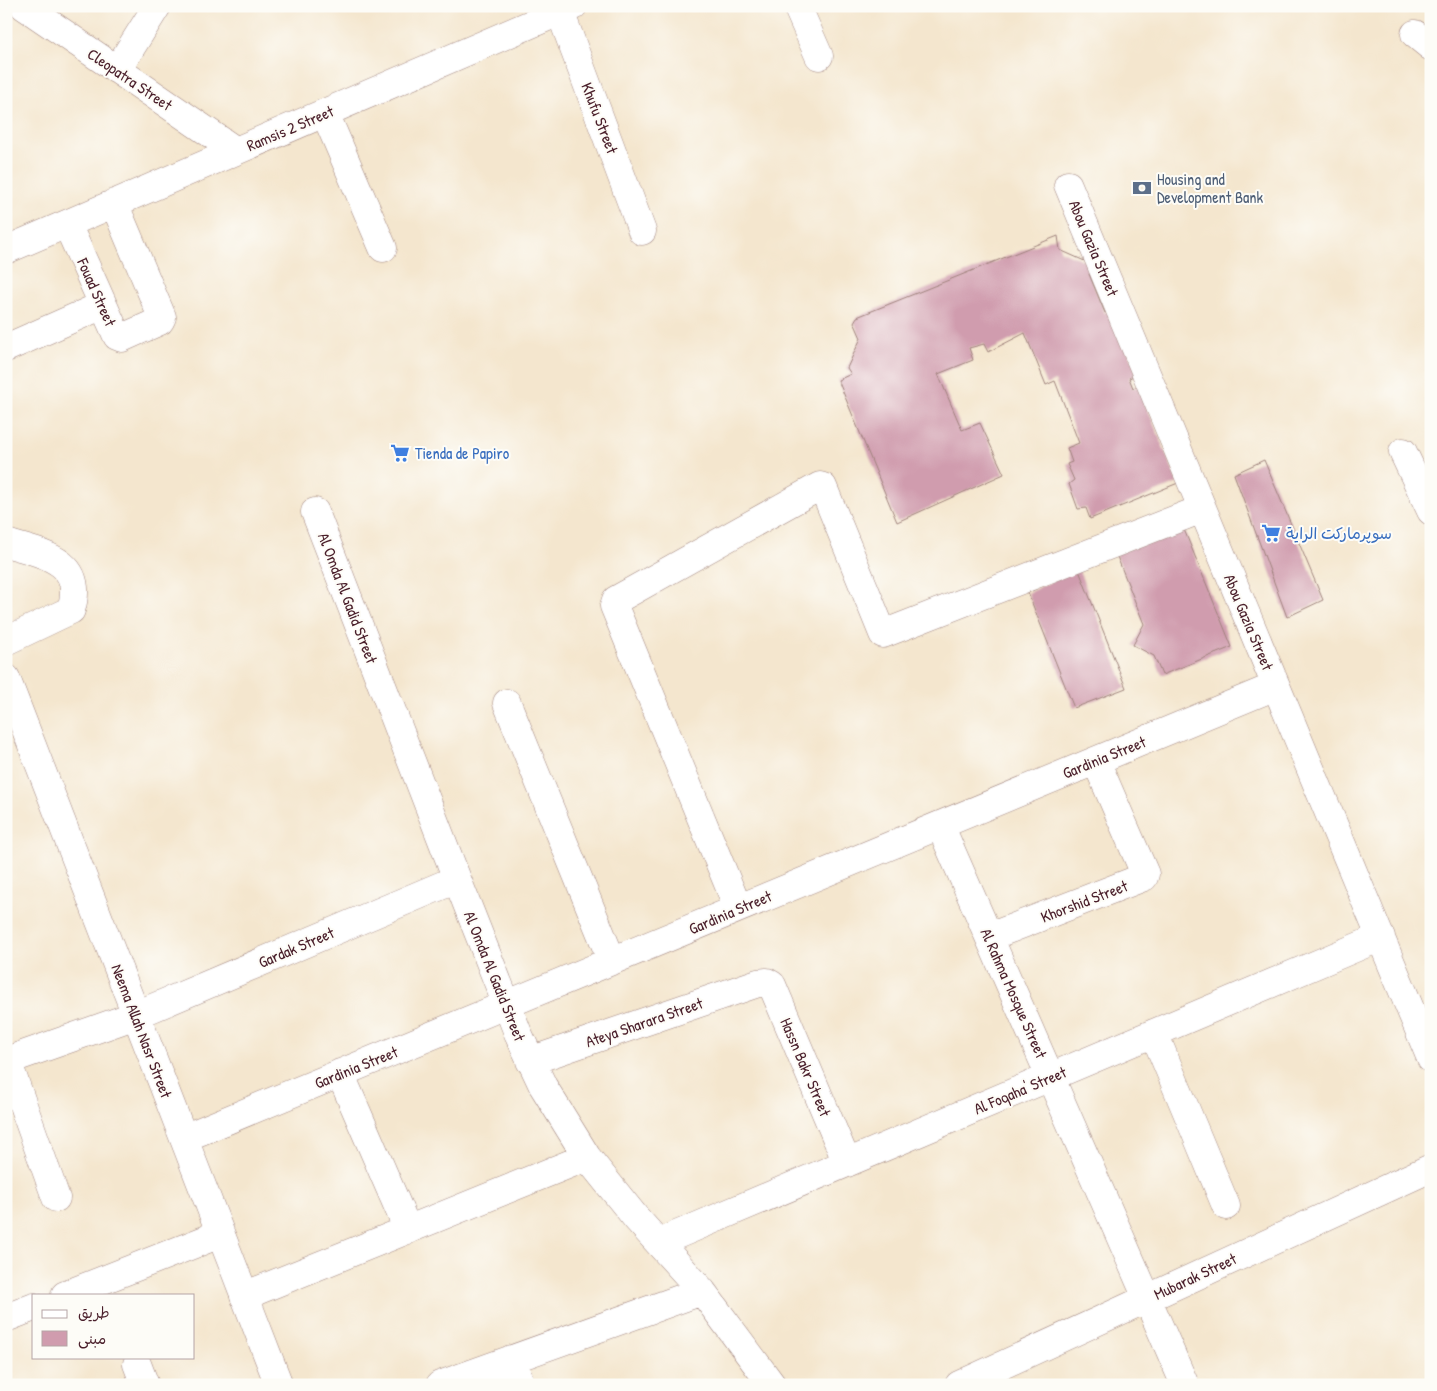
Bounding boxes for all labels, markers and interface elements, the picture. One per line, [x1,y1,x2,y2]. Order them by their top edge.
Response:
street label: Cleopatra Street [83,43,177,116]
street label: Khufu Street [576,79,624,157]
street label: Ramsis 2 Street [243,100,337,156]
place label: Housing and Development Bank [1157,168,1264,208]
bank icon: Housing and Development Bank [1131,177,1153,199]
street label: Abou Gazia Street [1064,197,1124,300]
street label: Fouad Street [72,254,122,330]
supermarket icon: Tienda de Papiro [389,442,411,464]
place label: Tienda de Papiro [415,442,510,464]
supermarket icon: سوپرمارکت الراية [1260,522,1282,544]
place label: سوپرمارکت الراية [1286,522,1392,544]
street label: Al Omda Al Gadid Street [313,529,383,667]
street label: Abou Gazia Street [1219,571,1279,674]
street label: Gardinia Street [1059,730,1149,784]
street label: Khorshid Street [1037,874,1131,928]
street label: Gardinia Street [685,884,775,939]
street label: Al Omda Al Gadid Street [459,908,531,1045]
street label: Gardak Street [255,921,338,973]
street label: Al Rahma Mosque Street [975,925,1053,1062]
street label: Neema Allah Nasr Street [106,961,178,1101]
street label: Ateya Sharara Street [582,991,706,1052]
street label: Hassn Bakr Street [775,1014,837,1120]
street label: Gardinia Street [311,1040,401,1094]
street label: Al Foqaha' Street [970,1060,1070,1119]
street label: Mubarak Street [1150,1247,1240,1305]
legend [32,1294,195,1358]
text: طريق [78,1302,110,1323]
text: مبنى [78,1328,106,1349]

